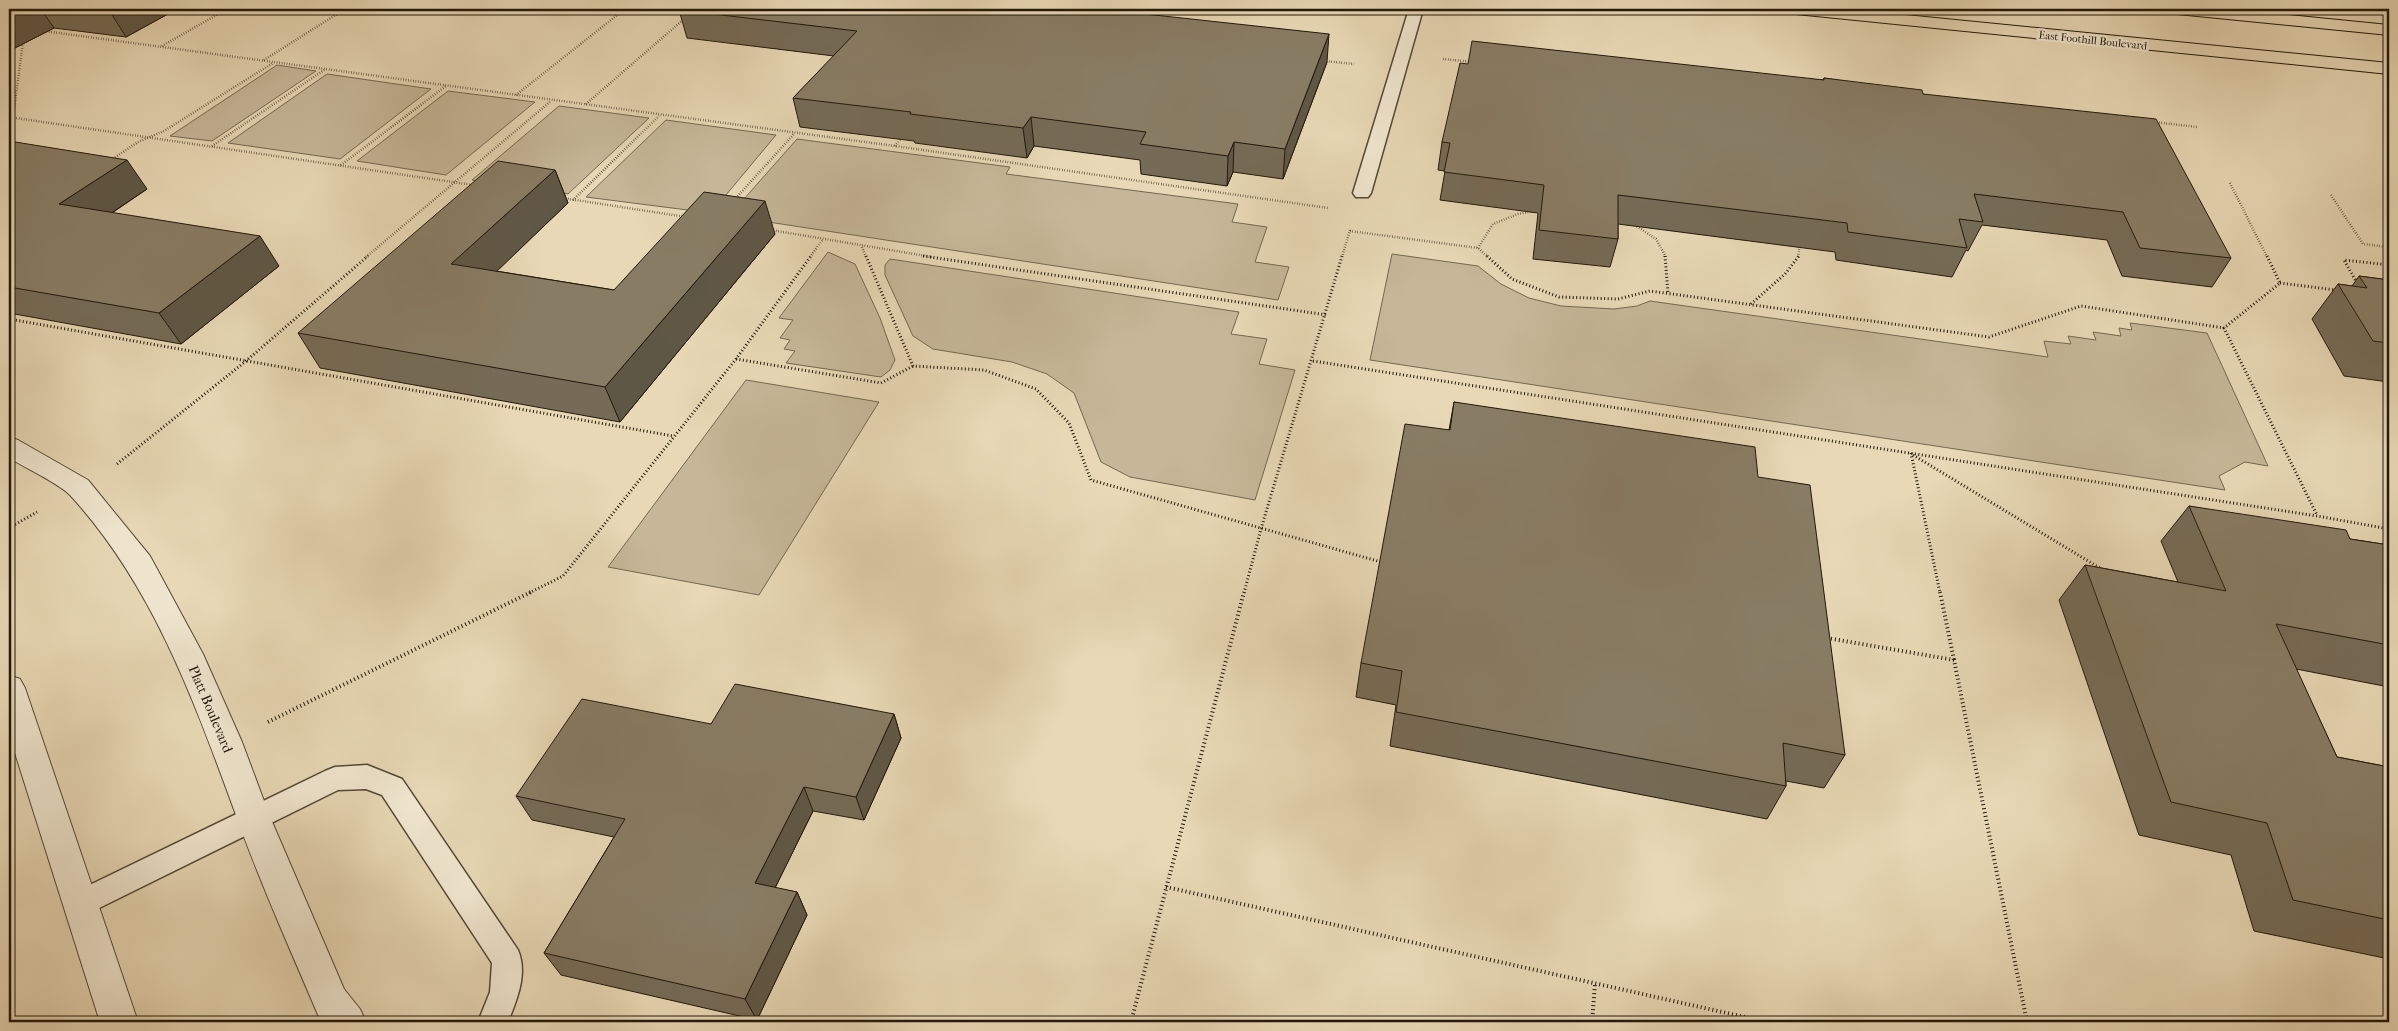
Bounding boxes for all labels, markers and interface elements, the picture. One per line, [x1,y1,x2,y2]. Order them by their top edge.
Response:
street label: East Foothill Boulevard [2038,28,2149,53]
street label: Platt Boulevard [185,663,237,756]

